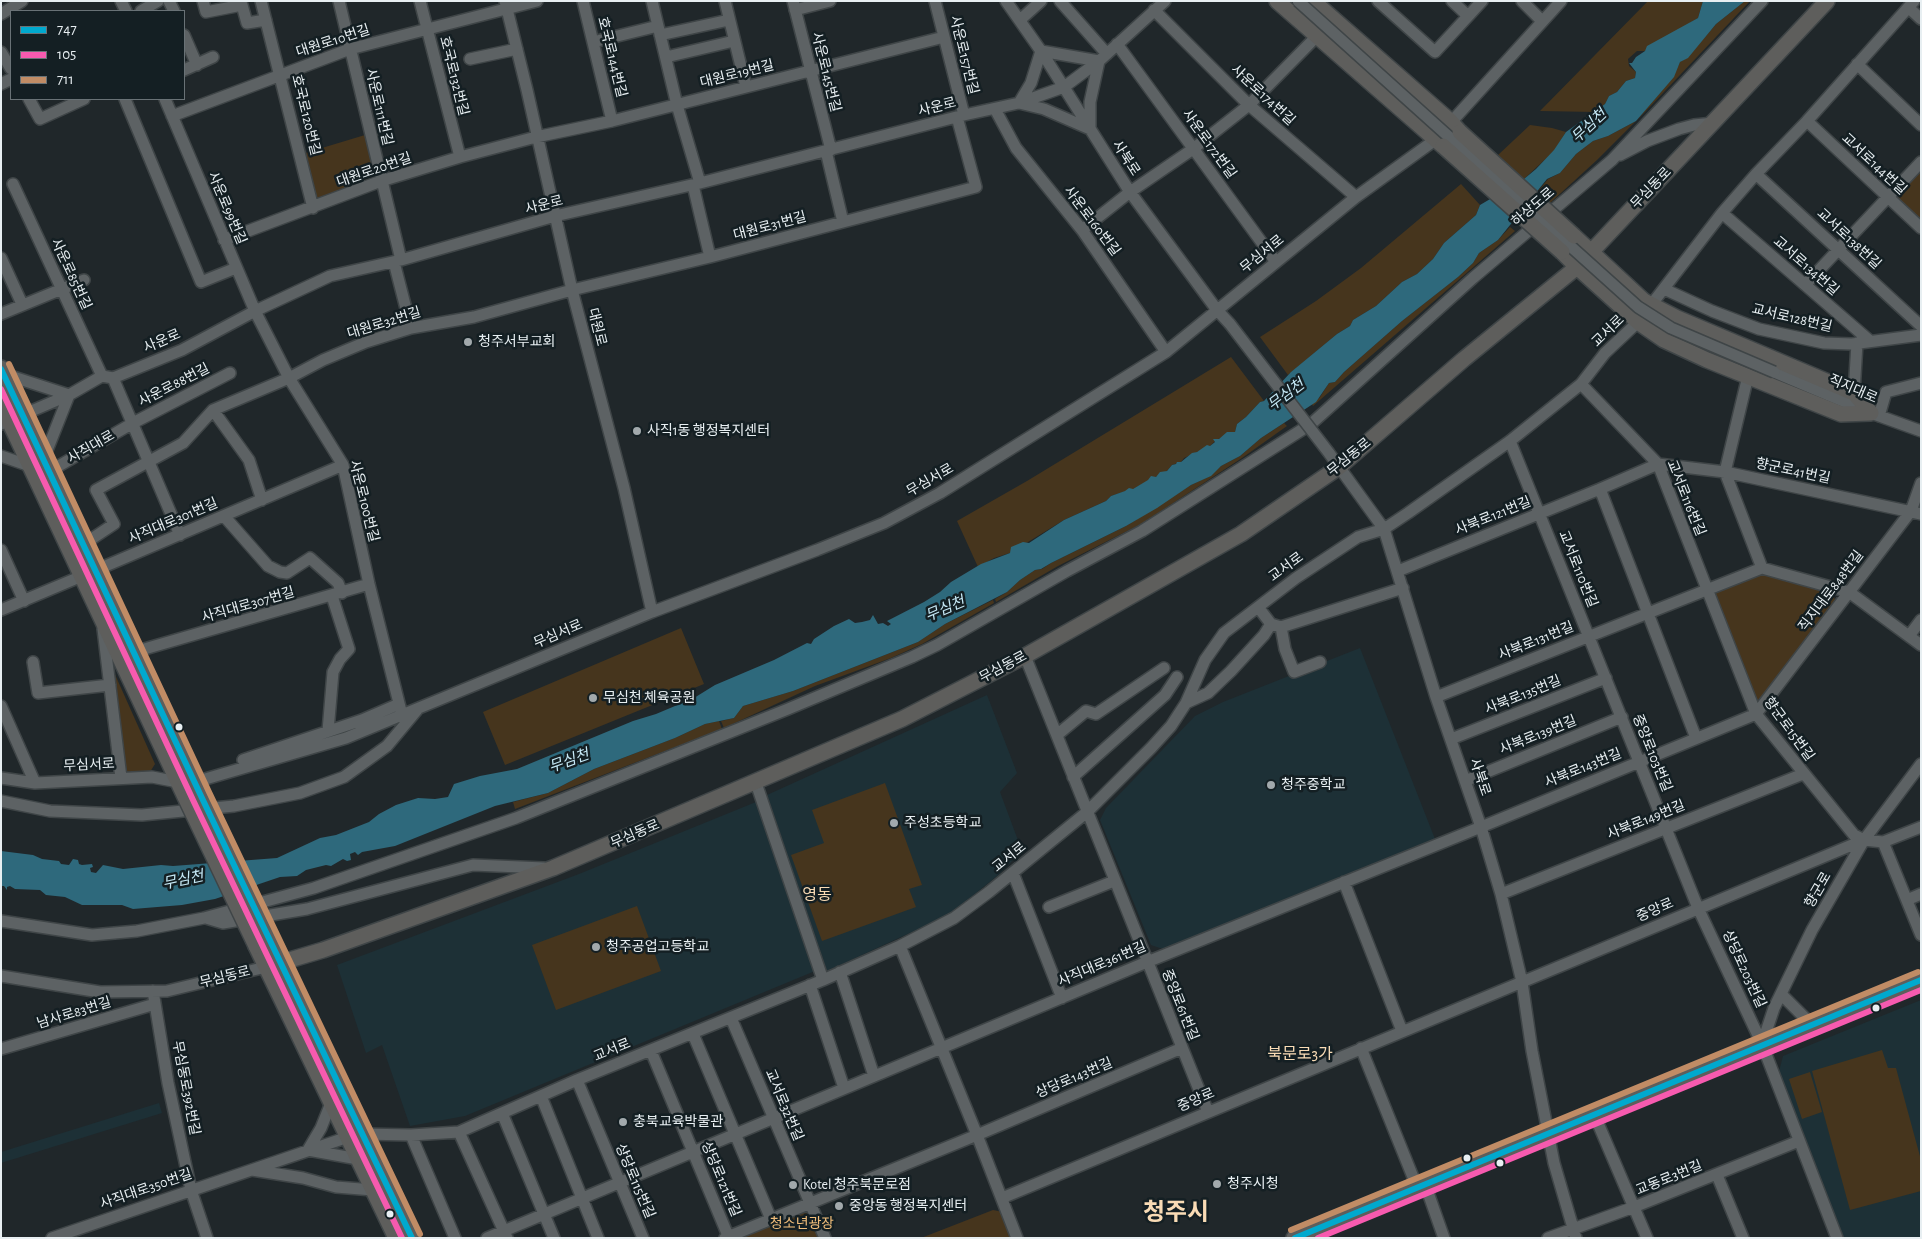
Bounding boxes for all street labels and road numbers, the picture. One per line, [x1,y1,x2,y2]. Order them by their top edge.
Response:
street label: 사운로157번길 [946,14,982,96]
street label: 호국로144번길 [594,15,630,99]
street label: 대원로10번길 [294,21,372,61]
street label: 사운로145번길 [808,30,844,114]
street label: 호국로132번길 [436,34,472,118]
street label: 대원로19번길 [698,57,776,91]
street label: 사운로174번길 [1227,61,1299,129]
street label: 사운로111번길 [362,67,396,147]
street label: 호국로120번길 [288,73,324,157]
street label: 사운로 [916,94,958,120]
street label: 사운로172번길 [1178,106,1240,182]
street label: 교서로144번길 [1838,130,1910,198]
street label: 사북로 [1108,137,1144,179]
street label: 대원로20번길 [334,149,414,191]
street label: 무심동로 [1627,164,1675,212]
street label: 사운로99번길 [204,169,250,247]
street label: 사운로160번길 [1060,183,1124,259]
street label: 하상도로 [1508,184,1558,230]
street label: 사운로 [523,192,565,218]
street label: 교서로138번길 [1813,205,1885,273]
street label: 대원로31번길 [732,208,808,244]
street label: 무심서로 [1237,231,1287,277]
street label: 교서로134번길 [1770,233,1842,299]
street label: 사운로85번길 [47,236,95,312]
street label: 교서로128번길 [1750,301,1834,335]
street label: 대원로32번길 [345,304,423,342]
street label: 대원로 [584,306,610,348]
street label: 교서로 [1588,312,1628,350]
street label: 사운로 [141,326,183,356]
street label: 사운로88번길 [136,360,212,410]
street label: 직지대로 [1826,371,1880,407]
street label: 사직대로 [64,427,118,467]
street label: 무심동로 [1324,434,1374,480]
street label: 향군로41번길 [1754,455,1832,487]
street label: 교서로116번길 [1663,457,1709,539]
street label: 사운로100번길 [346,458,382,544]
street label: 무심서로 [903,460,957,500]
street label: 사북로121번길 [1453,493,1533,539]
street label: 사직대로301번길 [126,495,220,547]
street label: 교서로110번길 [1555,528,1601,610]
street label: 직지대로848번길 [1795,547,1867,635]
street label: 교서로 [1265,549,1307,585]
street label: 사직대로307번길 [199,584,297,626]
street label: 무심서로 [531,616,585,652]
street label: 사북로131번길 [1496,618,1576,664]
street label: 무심동로 [976,647,1030,687]
street label: 사북로135번길 [1482,672,1564,718]
street label: 향군로15번길 [1760,694,1818,764]
street label: 사북로139번길 [1497,712,1579,758]
street label: 중앙로103번길 [1629,712,1675,794]
street label: 사북로143번길 [1542,745,1624,791]
street label: 무심서로 [63,755,115,775]
street label: 사북로 [1466,756,1494,798]
street label: 사북로149번길 [1605,797,1687,843]
street label: 무심동로 [608,816,662,852]
street label: 교서로 [989,838,1029,876]
street label: 향군로 [1801,869,1835,911]
street label: 중앙로 [1634,895,1676,925]
street label: 상당로203번길 [1719,927,1769,1011]
street label: 사직대로361번길 [1055,938,1149,990]
street label: 무심동로 [198,963,252,991]
street label: 중앙로61번길 [1158,967,1202,1043]
street label: 남사로83번길 [35,994,113,1032]
street label: 교서로 [591,1035,633,1065]
street label: 무심동로392번길 [169,1039,203,1137]
street label: 상당로143번길 [1033,1054,1115,1102]
street label: 교서로32번길 [761,1066,807,1144]
street label: 중앙로 [1175,1085,1217,1115]
street label: 상당로121번길 [698,1139,744,1219]
street label: 상당로115번길 [612,1141,658,1221]
street label: 교동로3번길 [1633,1157,1705,1199]
street label: 사직대로350번길 [98,1165,194,1213]

